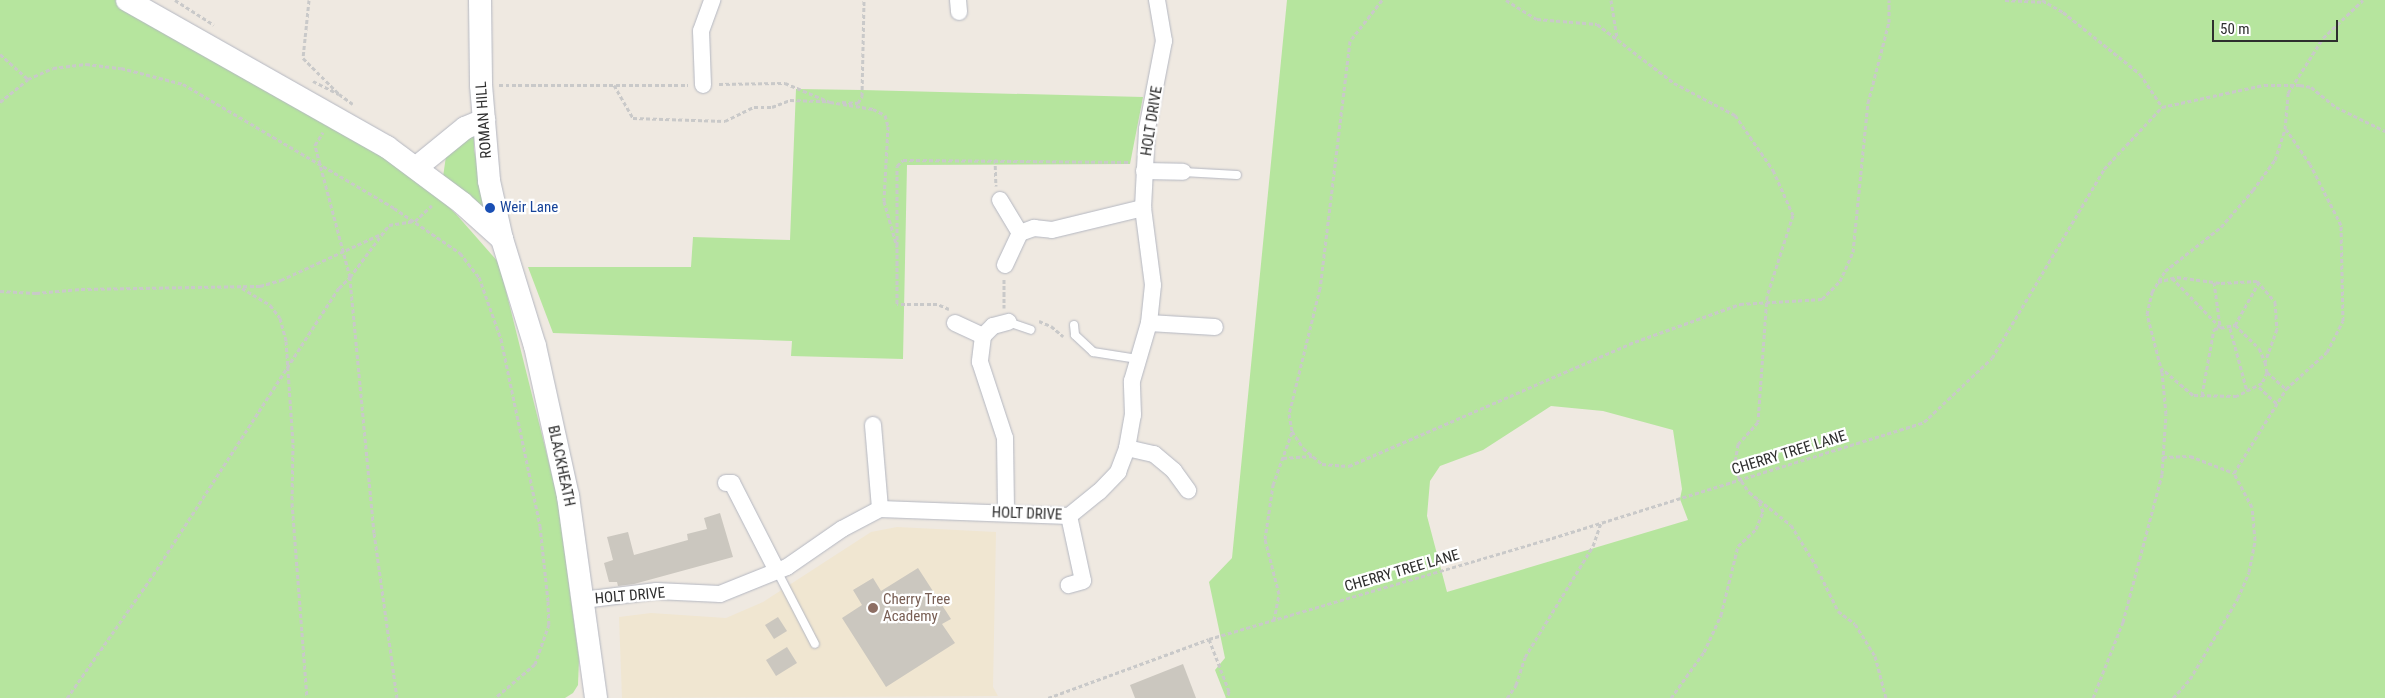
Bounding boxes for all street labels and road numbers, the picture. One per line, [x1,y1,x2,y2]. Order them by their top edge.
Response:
street label: ROMAN HILL [472,81,496,159]
street label: HOLT DRIVE [1138,85,1166,157]
street label: BLACKHEATH [544,424,578,508]
street label: CHERRY TREE LANE [1729,427,1849,479]
street label: HOLT DRIVE [991,504,1063,524]
street label: CHERRY TREE LANE [1342,546,1462,596]
street label: HOLT DRIVE [594,584,666,608]

